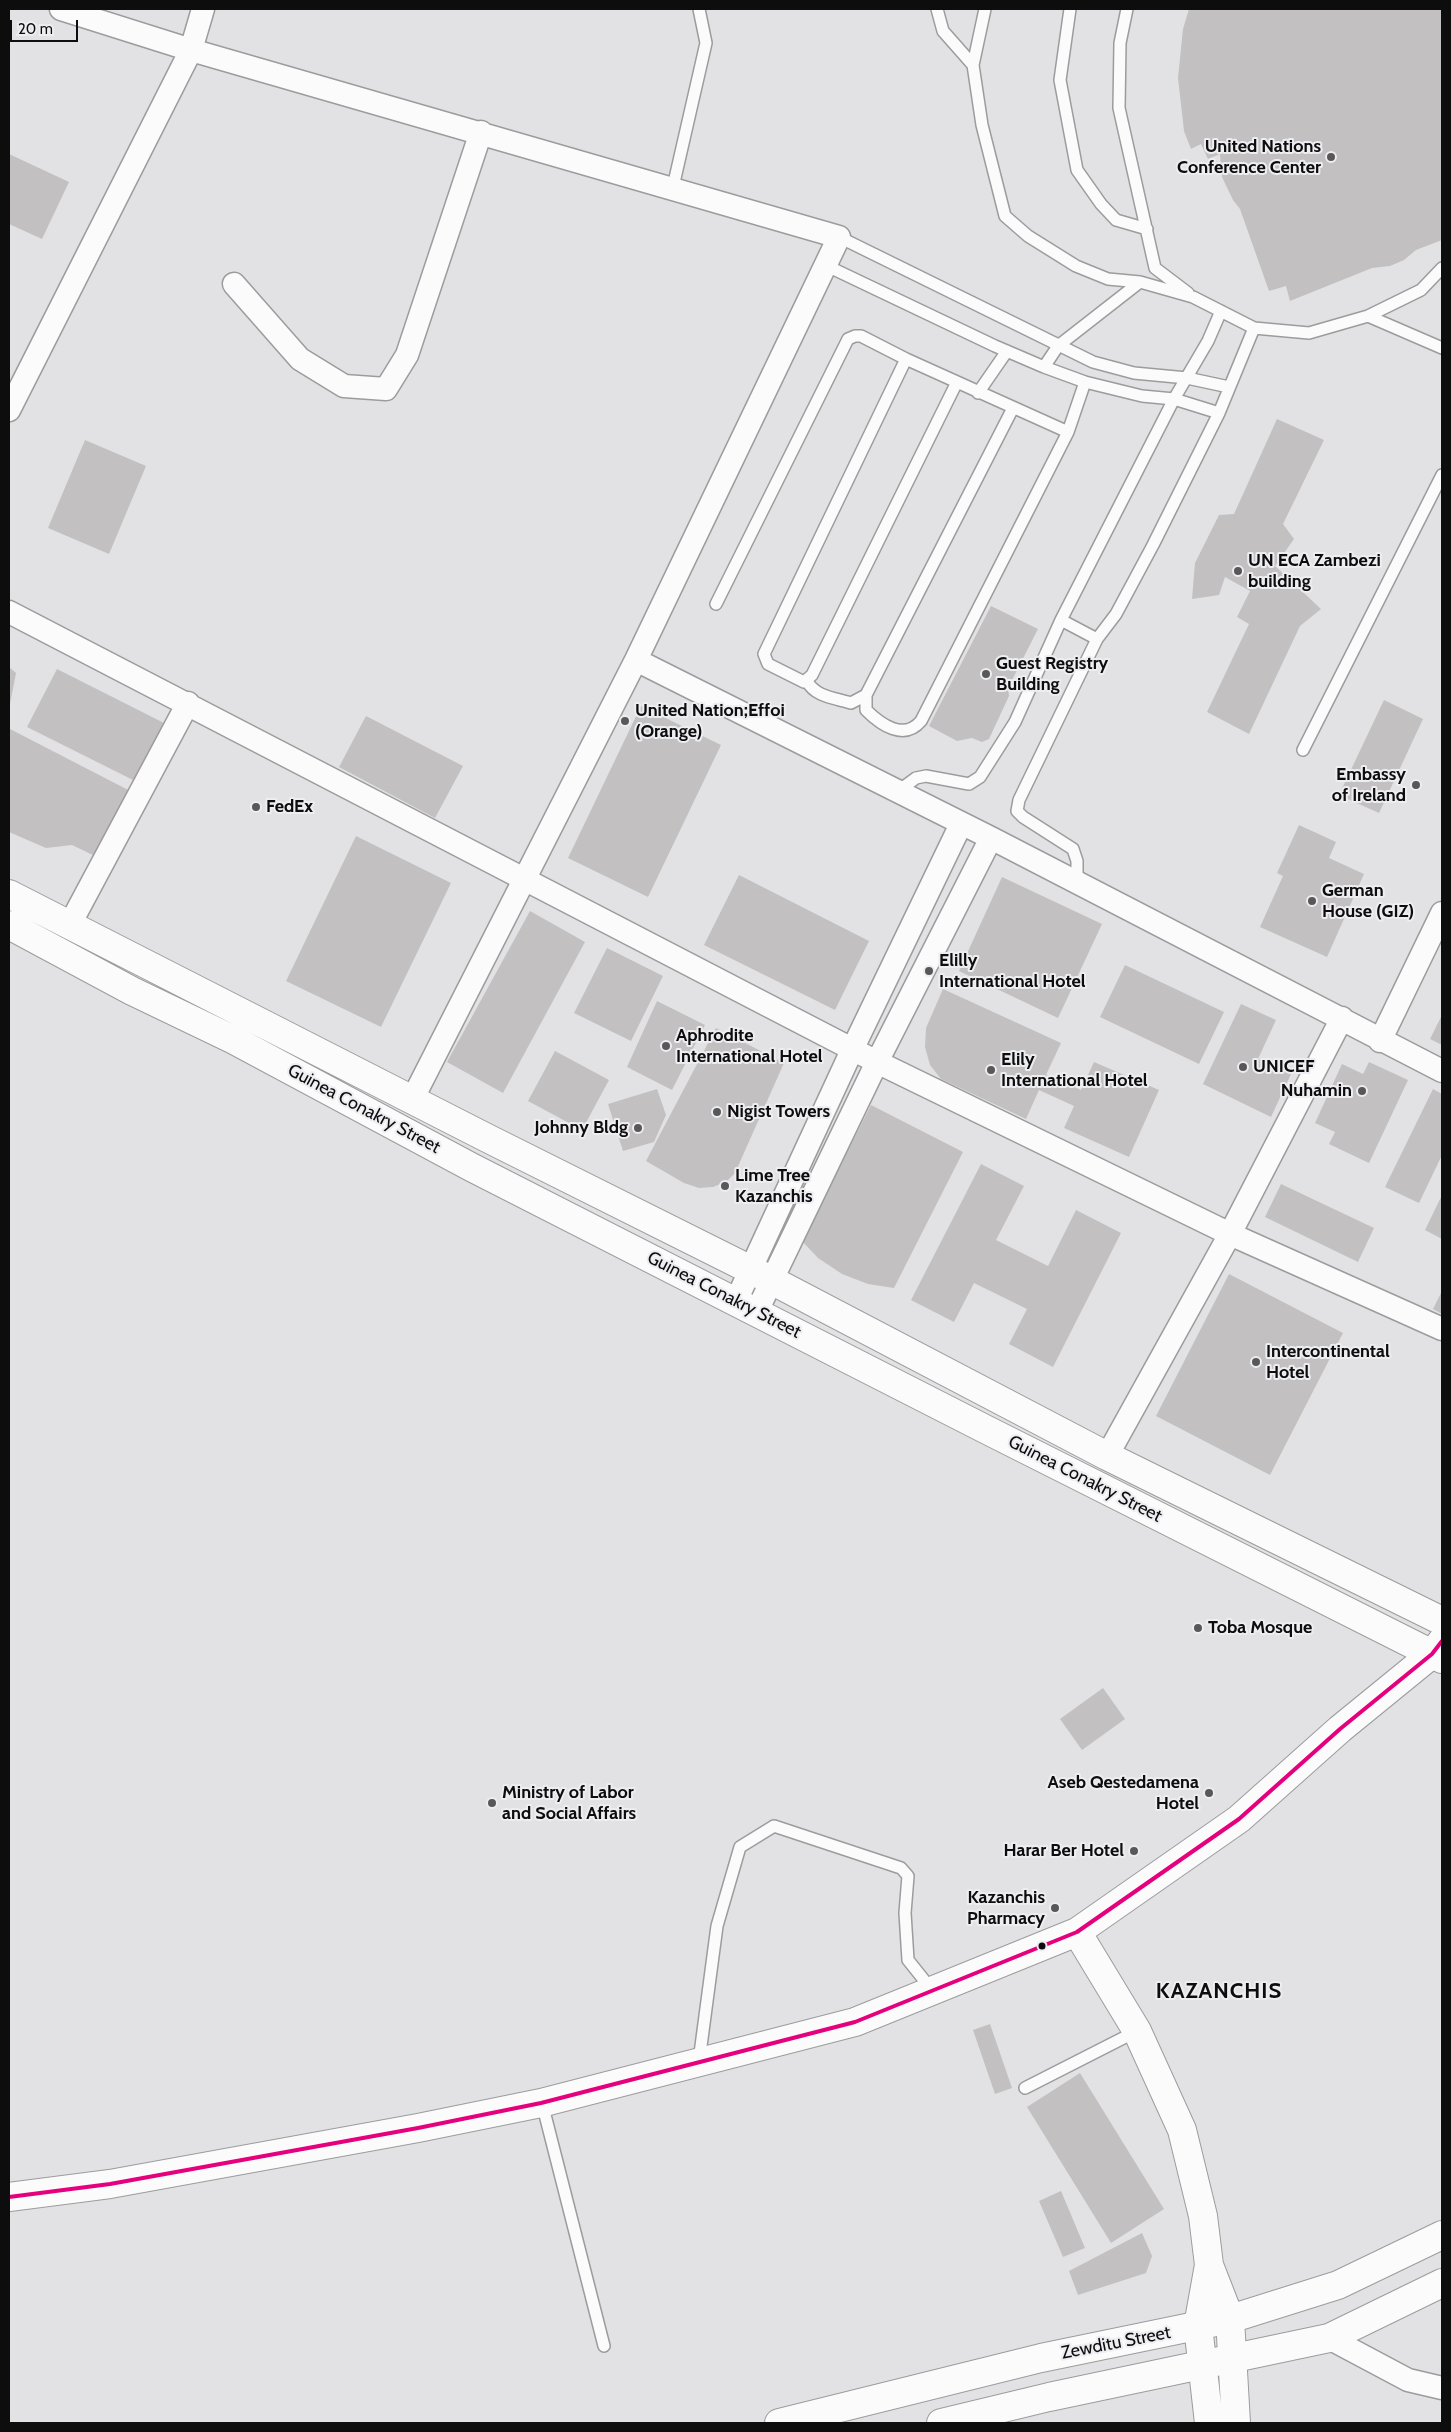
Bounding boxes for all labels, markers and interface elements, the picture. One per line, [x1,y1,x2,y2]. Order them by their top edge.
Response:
scale bar [12,10,80,42]
text: 20 m [18,20,53,38]
place label: United Nations Conference Center [1177,136,1321,178]
marker: United Nations Conference Center [1325,151,1337,163]
place label: UN ECA Zambezi building [1248,550,1381,592]
marker: UN ECA Zambezi building [1232,565,1244,577]
place label: Guest Registry Building [996,653,1108,696]
marker: Guest Registry Building [980,668,992,680]
place label: United Nation;Effoi (Orange) [635,700,785,742]
marker: United Nation;Effoi (Orange) [619,715,631,727]
place label: Embassy of Ireland [1332,764,1406,806]
marker: Embassy of Ireland [1410,779,1422,791]
place label: FedEx [266,796,313,818]
marker: FedEx [250,801,262,813]
place label: German House (GIZ) [1322,880,1414,922]
marker: German House (GIZ) [1306,895,1318,907]
place label: Elilly International Hotel [939,950,1086,992]
marker: Elilly International Hotel [923,965,935,977]
place label: Aphrodite International Hotel [676,1025,823,1068]
marker: Aphrodite International Hotel [660,1040,672,1052]
place label: Elily International Hotel [1001,1049,1148,1092]
place label: UNICEF [1253,1056,1314,1078]
street label: Guinea Conakry Street [284,1060,444,1158]
marker: UNICEF [1237,1061,1249,1073]
marker: Elily International Hotel [985,1064,997,1076]
place label: Nuhamin [1281,1080,1352,1102]
marker: Nuhamin [1356,1085,1368,1097]
place label: Nigist Towers [727,1101,830,1123]
marker: Nigist Towers [711,1106,723,1118]
place label: Johnny Bldg [535,1117,628,1139]
marker: Johnny Bldg [632,1122,644,1134]
place label: Lime Tree Kazanchis [735,1165,813,1208]
marker: Lime Tree Kazanchis [719,1180,731,1192]
street label: Guinea Conakry Street [643,1247,805,1343]
place label: Intercontinental Hotel [1266,1341,1390,1384]
marker: Intercontinental Hotel [1250,1356,1262,1368]
street label: Guinea Conakry Street [1004,1431,1166,1527]
place label: Toba Mosque [1208,1617,1312,1639]
marker: Toba Mosque [1192,1622,1204,1634]
place label: Aseb Qestedamena Hotel [1048,1772,1199,1815]
place label: Ministry of Labor and Social Affairs [502,1782,636,1825]
marker: Aseb Qestedamena Hotel [1203,1787,1215,1799]
marker: Ministry of Labor and Social Affairs [486,1797,498,1809]
place label: Harar Ber Hotel [1004,1840,1124,1862]
marker: Harar Ber Hotel [1128,1845,1140,1857]
place label: Kazanchis Pharmacy [967,1887,1045,1930]
marker: Kazanchis Pharmacy [1049,1902,1061,1914]
unlabelled marker [1037,1941,1047,1951]
district label: KAZANCHIS [1155,1979,1283,2005]
street label: Zewditu Street [1059,2322,1173,2364]

